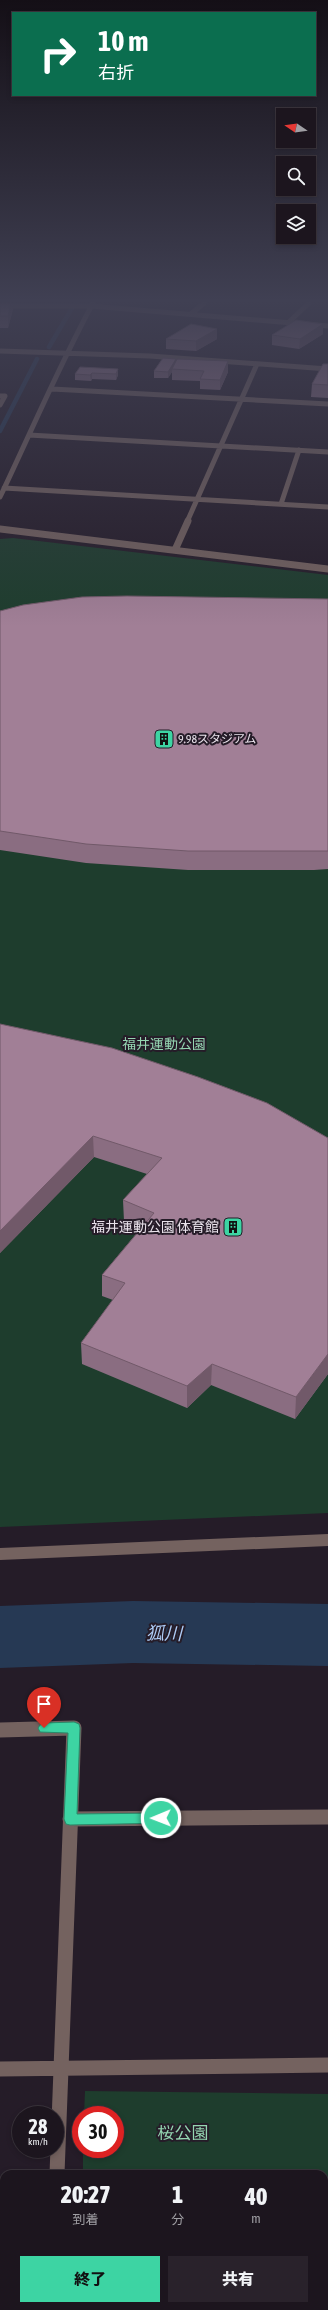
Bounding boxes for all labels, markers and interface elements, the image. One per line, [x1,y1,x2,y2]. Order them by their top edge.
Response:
text: 10 m [98,25,148,57]
icon: right [32,28,84,80]
text: 右折 [98,62,134,83]
north arrow [276,108,316,148]
map controls [276,108,316,244]
button: search [276,156,316,196]
button: layers [276,204,316,244]
building icon: 9.98スタジアム [153,728,175,750]
place label: 9.98スタジアム [178,732,256,746]
park label: 福井運動公園 [122,1036,206,1052]
building icon: 福井運動公園 体育館 [222,1216,244,1238]
place label: 福井運動公園 体育館 [91,1219,219,1235]
water label: 狐川 [146,1622,184,1644]
pin [27,1687,61,1728]
icon: arrive [33,1693,55,1715]
position arrow [140,1797,182,1839]
speed limit sign: 30 [72,2106,124,2158]
text: 28 [29,2115,47,2138]
park label: 桜公園 [158,2123,209,2143]
text: km/h [28,2136,48,2147]
text: 20:27 [61,2181,111,2208]
text: 1 [172,2181,183,2208]
text: 40 [245,2183,267,2210]
text: m [251,2211,261,2226]
text: 到着 [73,2212,99,2227]
text: 分 [171,2212,184,2227]
button: 終了 [20,2256,160,2302]
button: 共有 [168,2256,308,2302]

